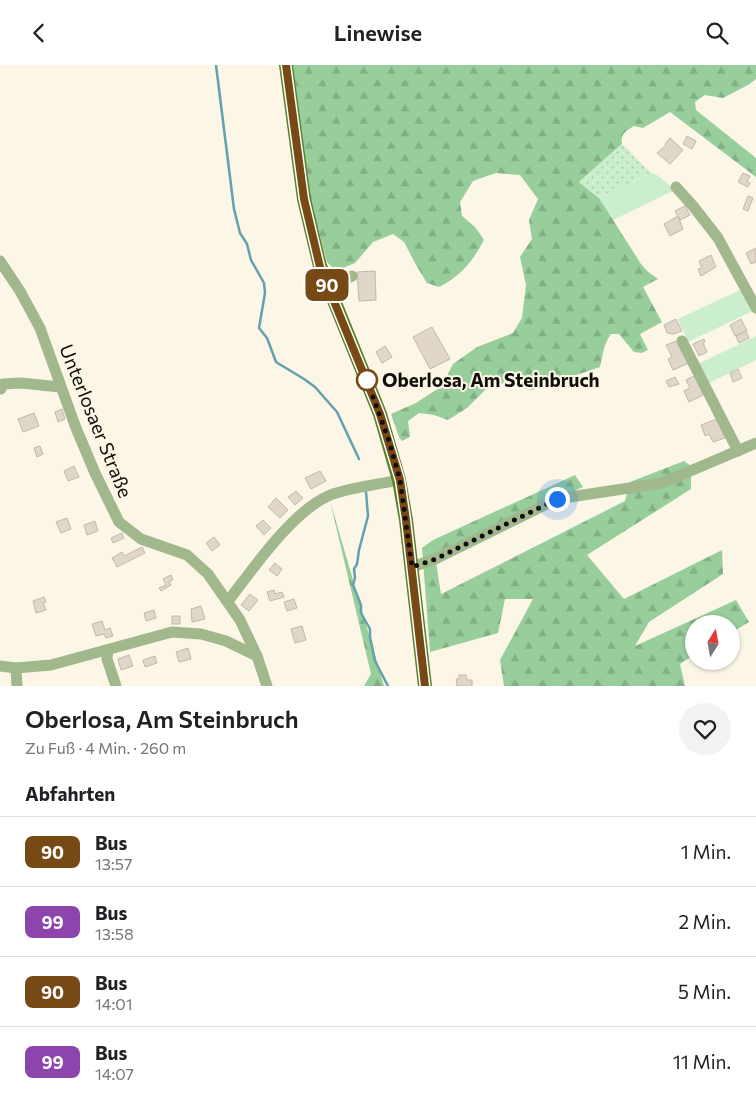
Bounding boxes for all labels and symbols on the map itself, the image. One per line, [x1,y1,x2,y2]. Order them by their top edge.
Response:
line badge: 90 [304,269,350,301]
street label: Unterlosaer Straße [55,341,138,501]
place label: Oberlosa, Am Steinbruch [382,368,600,391]
marker: Oberlosa, Am Steinbruch [356,369,378,391]
your location [545,487,570,512]
north arrow [685,615,740,670]

